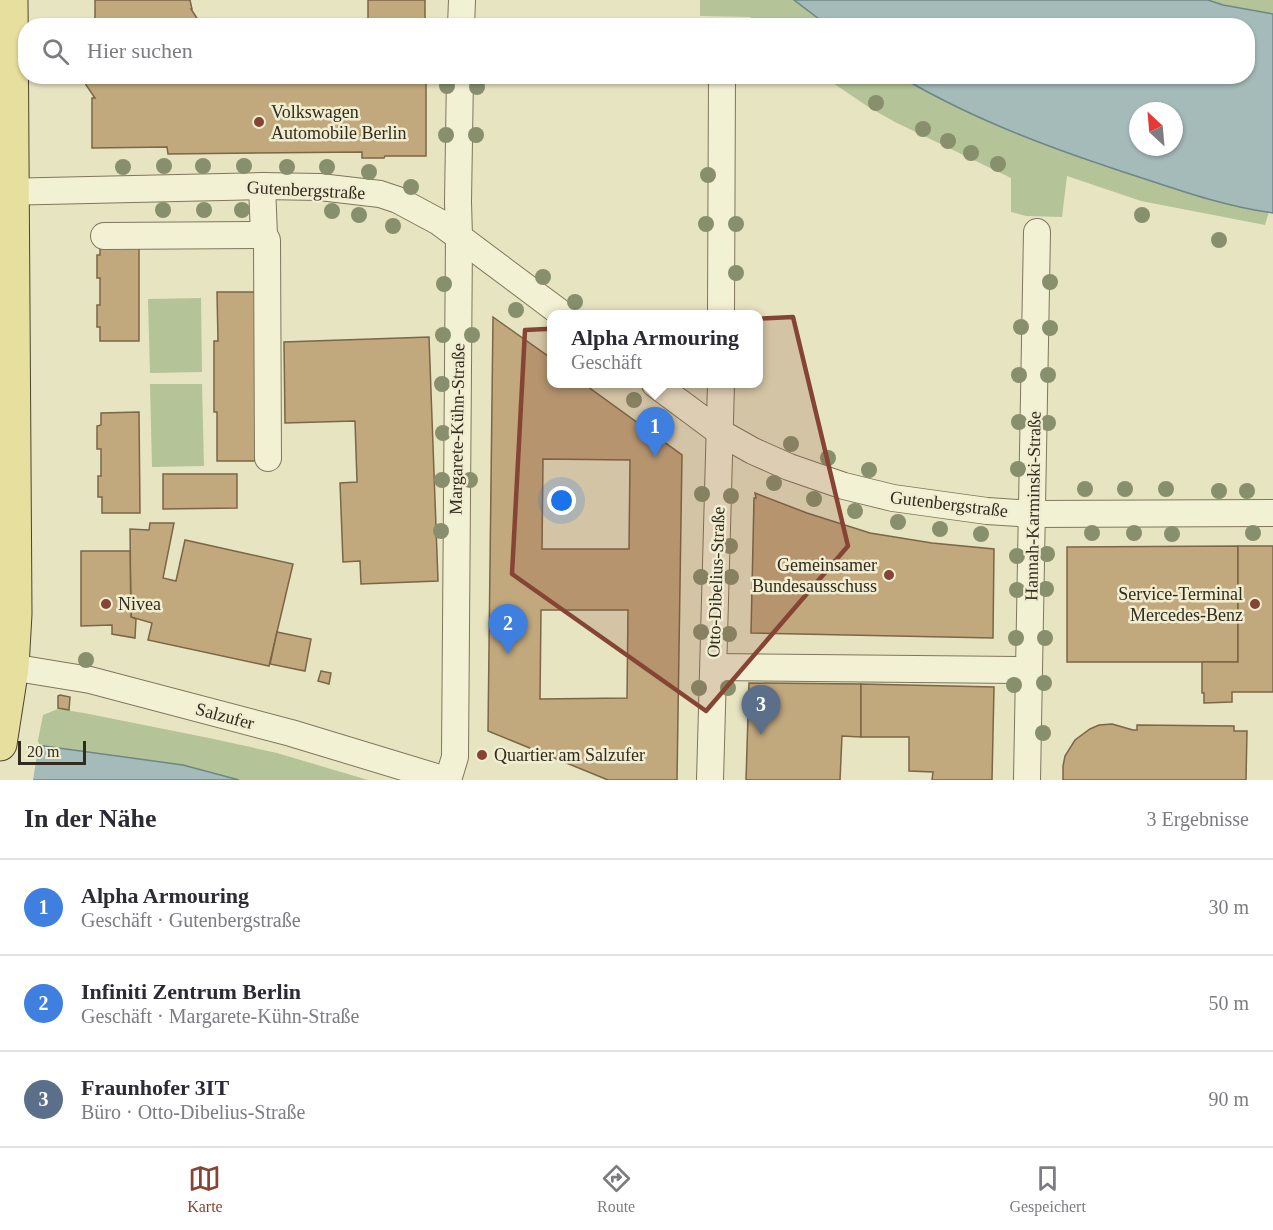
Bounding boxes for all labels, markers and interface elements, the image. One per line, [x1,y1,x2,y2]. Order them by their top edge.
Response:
search box [18,18,1255,84]
icon: search [39,35,72,68]
text: Hier suchen [87,38,193,63]
place label: Volkswagen Automobile Berlin [271,102,406,143]
north arrow [1129,102,1183,156]
marker: Volkswagen Automobile Berlin [252,115,266,129]
street label: Gutenbergstraße [246,177,366,203]
popup [547,310,763,388]
text: Alpha Armouring [571,325,739,350]
street label: Margarete-Kühn-Straße [446,343,468,515]
text: Geschäft [571,351,642,373]
pin: 1 [636,408,674,457]
street label: Hannah-Karminski-Straße [1021,411,1045,601]
your location [547,486,576,515]
street label: Gutenbergstraße [889,487,1009,521]
street label: Otto-Dibelius-Straße [703,506,729,658]
place label: Gemeinsamer Bundesausschuss [752,555,877,596]
marker: Gemeinsamer Bundesausschuss [882,568,896,582]
place label: Service-Terminal Mercedes-Benz [1118,584,1243,625]
place label: Nivea [118,594,161,614]
marker: Nivea [99,597,113,611]
marker: Service-Terminal Mercedes-Benz [1248,597,1262,611]
pin: 2 [488,604,528,654]
pin: 3 [742,686,780,735]
street label: Salzufer [193,699,257,733]
scale bar [18,738,86,766]
text: 20 m [27,743,59,760]
place label: Quartier am Salzufer [494,745,645,765]
marker: Quartier am Salzufer [475,748,489,762]
text: In der Nähe [24,804,156,833]
text: 3 Ergebnisse [1147,808,1249,830]
text: Alpha Armouring [81,883,249,908]
text: 1 [39,896,49,918]
text: 30 m [1208,896,1249,918]
text: Geschäft · Gutenbergstraße [81,909,301,931]
text: Infiniti Zentrum Berlin [81,979,301,1004]
text: 2 [39,992,49,1014]
text: 50 m [1208,992,1249,1014]
text: Geschäft · Margarete-Kühn-Straße [81,1005,359,1027]
text: Fraunhofer 3IT [81,1075,229,1100]
text: 3 [39,1088,49,1110]
text: 90 m [1208,1088,1249,1110]
text: Büro · Otto-Dibelius-Straße [81,1101,305,1123]
tab: Karte [187,1162,223,1216]
tab: Route [597,1162,635,1216]
tab: Gespeichert [1009,1162,1086,1216]

